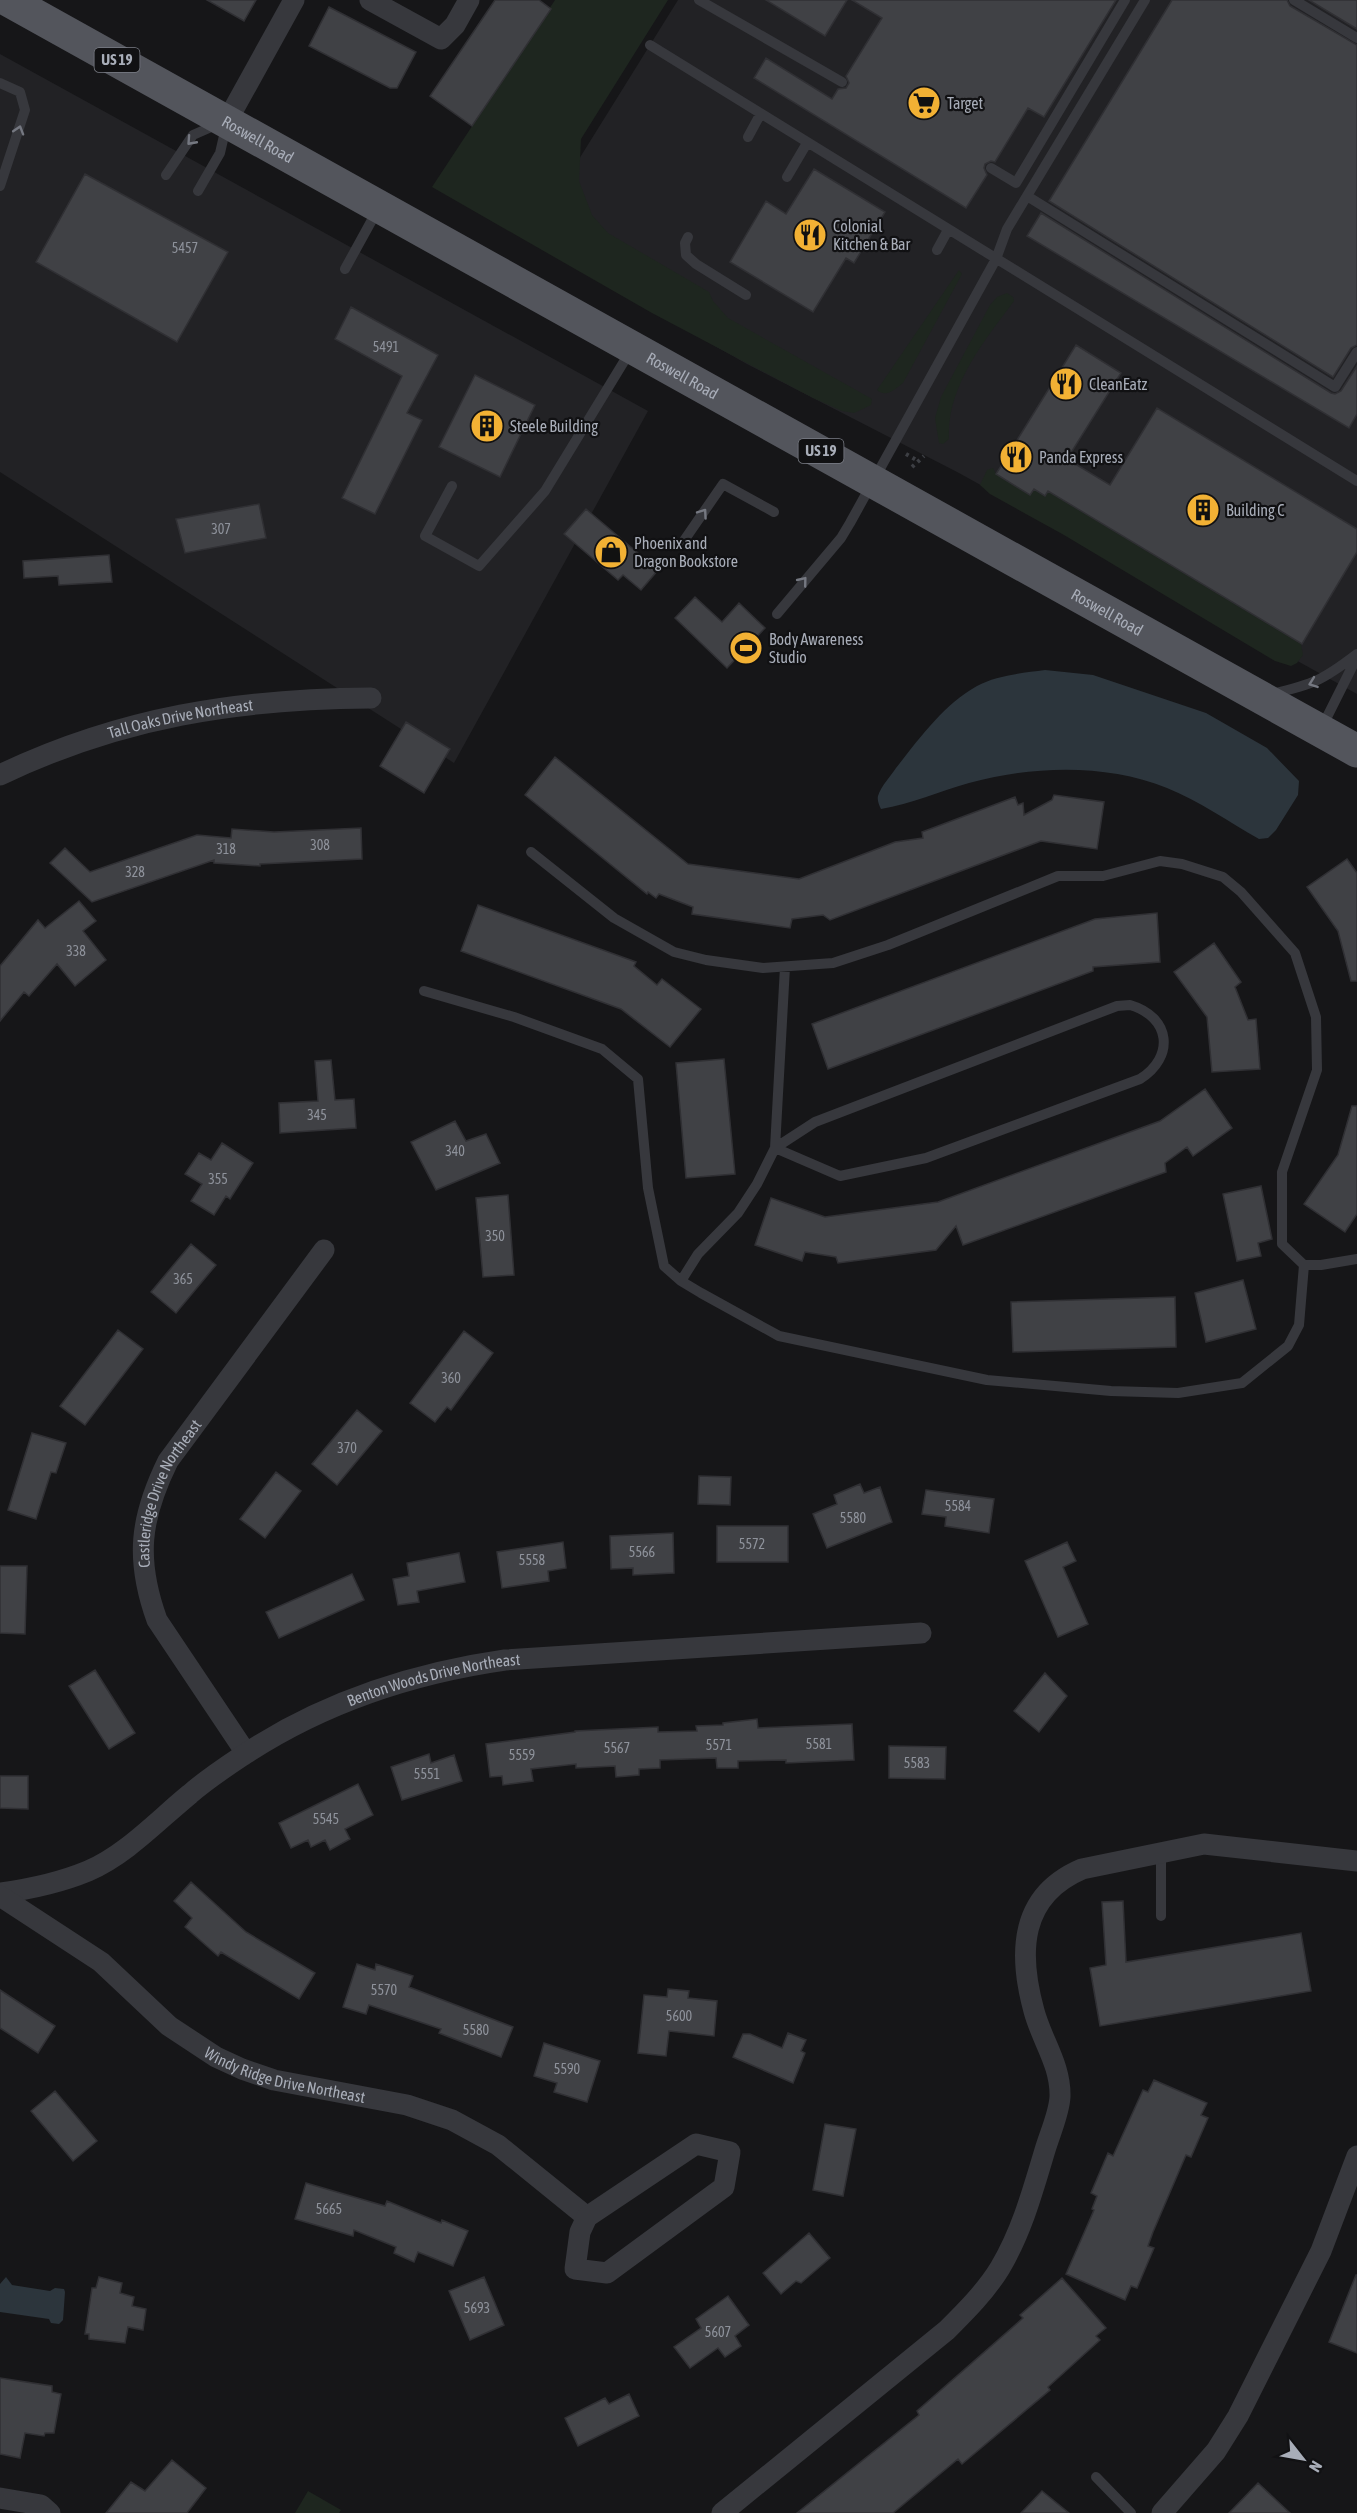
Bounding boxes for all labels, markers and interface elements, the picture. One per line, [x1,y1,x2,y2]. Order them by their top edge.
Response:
road number: US 19 [94,48,140,72]
supermarket icon: Target [906,85,942,121]
place label: Target [947,94,983,113]
street label: Roswell Road [219,112,297,166]
one-way arrow [12,125,24,136]
one-way arrow [187,134,198,145]
restaurant icon: Colonial Kitchen & Bar [792,217,828,253]
place label: Colonial Kitchen & Bar [833,217,910,253]
house number: 5457 [172,240,198,256]
house number: 5491 [373,339,399,355]
street label: Roswell Road [644,348,721,403]
restaurant icon: CleanEatz [1048,366,1084,402]
place label: CleanEatz [1089,375,1148,393]
building icon: Steele Building [469,408,505,444]
place label: Steele Building [510,417,598,436]
road number: US 19 [798,439,844,463]
restaurant icon: Panda Express [998,439,1034,475]
place label: Panda Express [1039,448,1123,467]
building icon: Building C [1185,492,1221,528]
place label: Building C [1226,501,1284,520]
one-way arrow [696,509,707,520]
house number: 307 [211,521,231,537]
shop icon: Phoenix and Dragon Bookstore [593,534,629,570]
place label: Phoenix and Dragon Bookstore [634,534,738,571]
one-way arrow [796,577,807,588]
street label: Roswell Road [1068,585,1146,639]
sports icon: Body Awareness Studio [728,630,764,666]
place label: Body Awareness Studio [769,630,864,666]
one-way arrow [1308,676,1319,688]
street label: Tall Oaks Drive Northeast [105,695,254,742]
house number: 308 [310,837,330,853]
house number: 318 [216,841,236,857]
house number: 328 [125,864,145,880]
house number: 338 [66,943,86,959]
house number: 345 [307,1107,327,1123]
house number: 340 [445,1143,465,1159]
house number: 355 [208,1171,228,1187]
house number: 350 [485,1228,505,1244]
house number: 365 [173,1271,193,1287]
house number: 360 [441,1370,461,1386]
street label: Castleridge Drive Northeast [134,1416,205,1569]
house number: 370 [337,1440,357,1456]
house number: 5584 [945,1498,972,1514]
house number: 5580 [840,1510,867,1526]
house number: 5572 [739,1536,765,1552]
house number: 5566 [629,1544,656,1560]
house number: 5558 [519,1552,546,1568]
street label: Benton Woods Drive Northeast [344,1650,521,1710]
house number: 5581 [806,1736,832,1752]
house number: 5571 [706,1737,732,1753]
house number: 5567 [604,1740,630,1756]
house number: 5559 [509,1747,535,1763]
house number: 5583 [904,1755,930,1771]
house number: 5551 [414,1766,440,1782]
house number: 5545 [313,1811,339,1827]
house number: 5570 [371,1982,398,1998]
house number: 5600 [666,2008,693,2024]
house number: 5580 [463,2022,490,2038]
street label: Windy Ridge Drive Northeast [201,2043,367,2106]
house number: 5590 [554,2061,581,2077]
house number: 5665 [316,2201,342,2217]
house number: 5693 [464,2300,490,2316]
house number: 5607 [705,2324,731,2340]
north arrow [1273,2429,1333,2489]
text: N [1306,2458,1326,2475]

